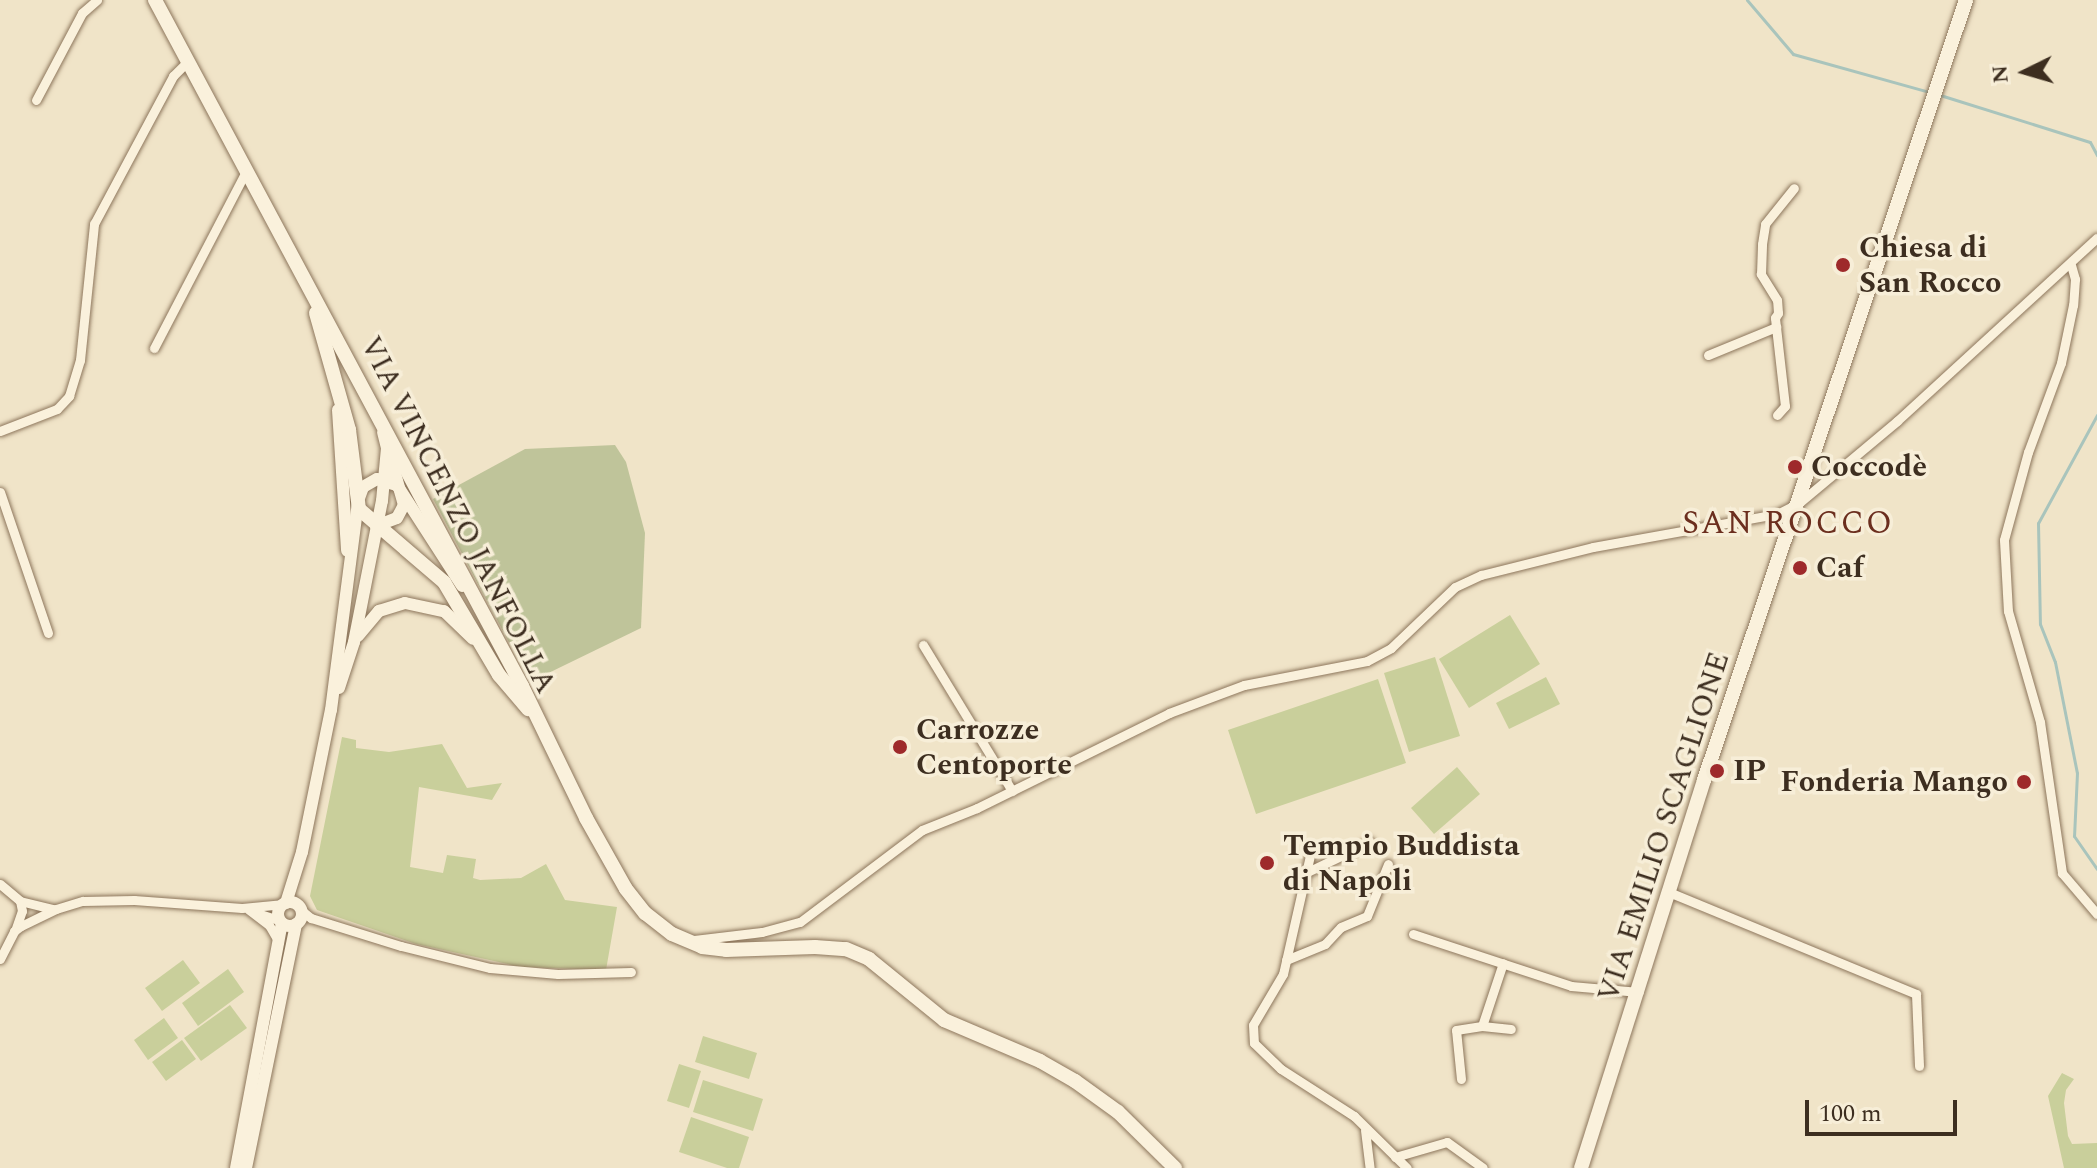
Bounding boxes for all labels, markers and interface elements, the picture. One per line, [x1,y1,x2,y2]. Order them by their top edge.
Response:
north arrow [1985,32,2065,112]
text: N [1983,64,2018,85]
place label: Chiesa di San Rocco [1859,230,2001,300]
marker: Chiesa di San Rocco [1834,256,1852,274]
street label: VIA VINCENZO JANFOLLA [352,330,564,700]
place label: Coccodè [1811,449,1927,485]
marker: Coccodè [1786,458,1804,476]
district label: SAN ROCCO [1682,505,1894,543]
place label: Caf [1816,550,1864,586]
marker: Caf [1791,559,1809,577]
street label: VIA EMILIO SCAGLIONE [1590,648,1738,1006]
place label: Carrozze Centoporte [916,712,1072,782]
marker: Carrozze Centoporte [891,738,909,756]
place label: IP [1733,753,1766,789]
marker: IP [1708,762,1726,780]
place label: Fonderia Mango [1780,764,2008,800]
marker: Fonderia Mango [2015,773,2033,791]
place label: Tempio Buddista di Napoli [1283,828,1520,898]
marker: Tempio Buddista di Napoli [1258,854,1276,872]
scale bar [1809,1084,1961,1134]
text: 100 m [1819,1096,1882,1132]

